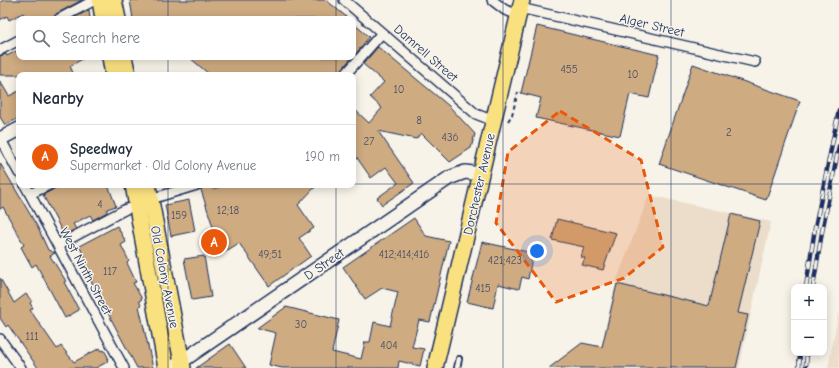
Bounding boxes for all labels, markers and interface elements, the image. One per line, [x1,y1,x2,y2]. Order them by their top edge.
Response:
street label: Alger Street [618,10,687,40]
search box [16,16,356,60]
street label: Damrell Street [391,21,462,86]
icon: search [30,27,52,49]
text: Search here [62,29,140,47]
house number: 455 [560,63,578,76]
house number: 10 [627,68,639,81]
house number: 10 [393,83,405,96]
text: Nearby [32,89,83,108]
house number: 8 [416,114,422,127]
house number: 2 [726,126,732,139]
house number: 436 [442,131,458,144]
street label: Dorchester Avenue [460,131,498,236]
house number: 27 [364,135,374,148]
text: Speedway [70,140,132,158]
text: A [41,149,49,164]
text: 190 m [305,149,340,164]
text: Supermarket · Old Colony Avenue [70,158,256,173]
house number: 4 [97,198,103,211]
house number: 12;18 [217,204,239,217]
house number: 159 [171,209,187,222]
street label: West Ninth Street [57,225,116,318]
street label: Old Colony Avenue [148,225,182,330]
pin: A [201,227,227,257]
your location [527,241,547,261]
street label: D Street [301,244,348,283]
house number: 49;51 [258,248,282,261]
house number: 412;414;416 [379,248,429,261]
house number: 421;423 [488,254,522,267]
house number: 117 [103,265,117,278]
house number: 415 [475,282,491,295]
map controls [791,284,827,356]
button: + [791,284,827,320]
house number: 30 [295,318,307,331]
button: − [791,320,827,356]
house number: 111 [25,330,39,343]
house number: 404 [380,339,398,352]

